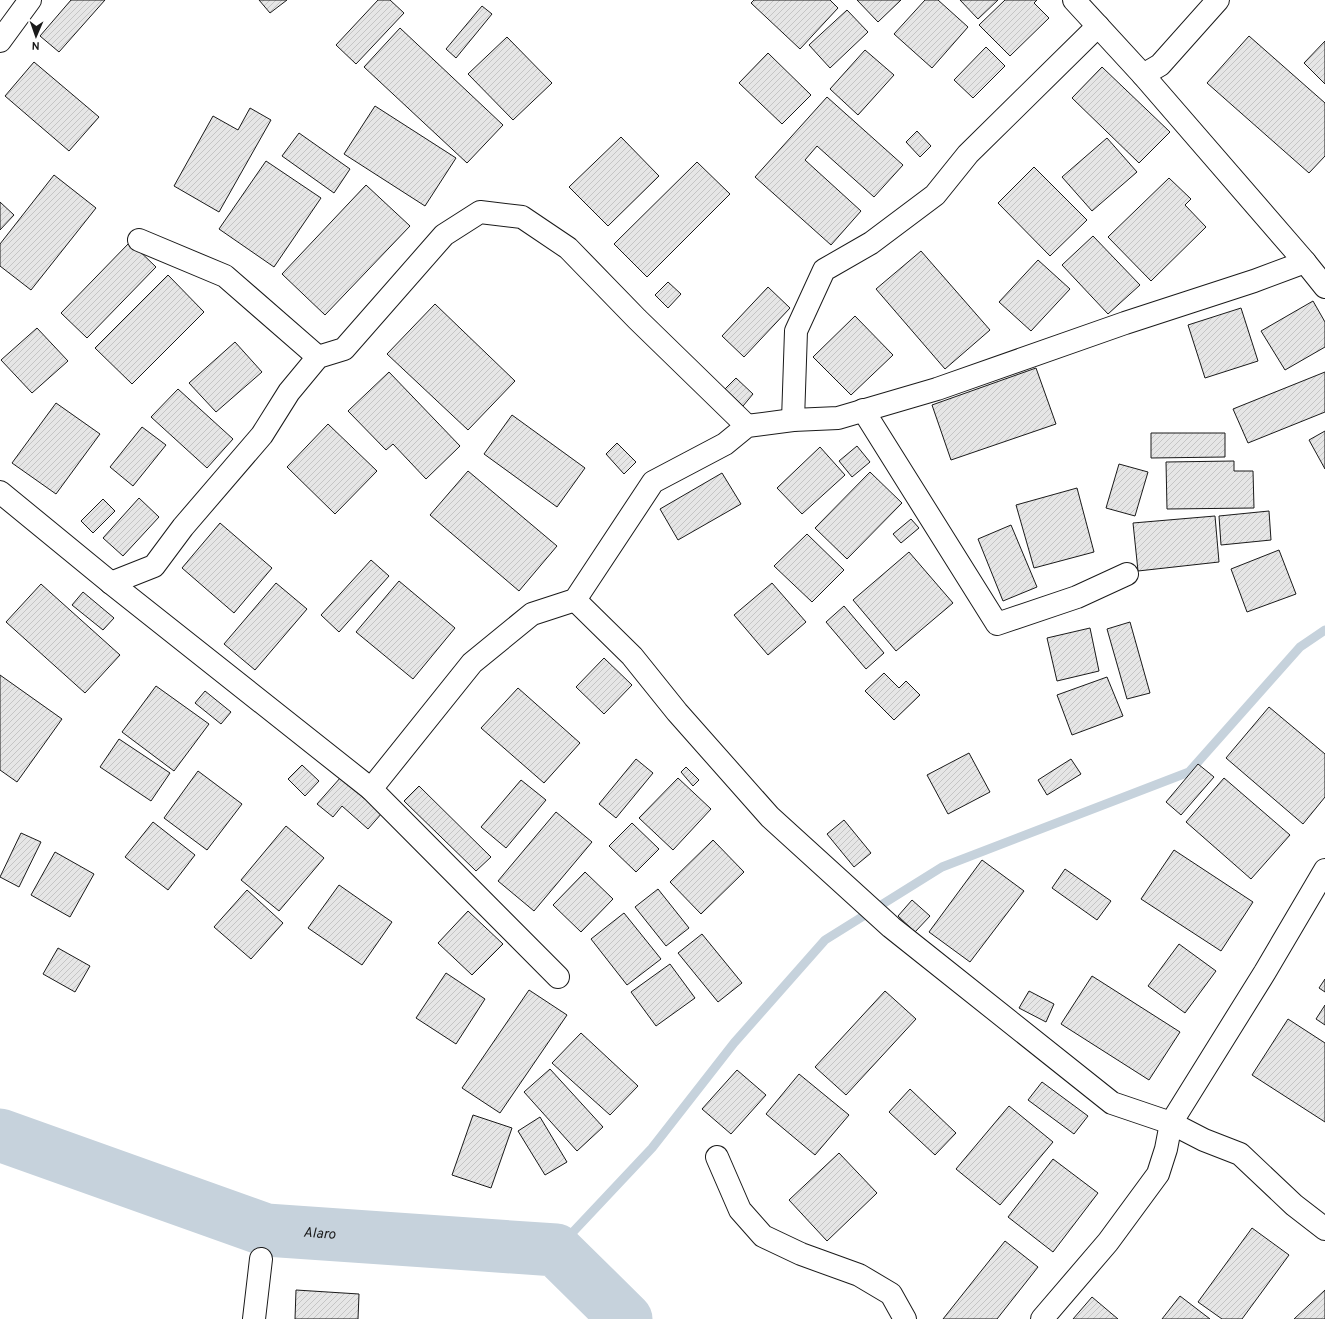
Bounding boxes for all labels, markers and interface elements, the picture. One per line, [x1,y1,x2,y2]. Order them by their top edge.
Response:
north arrow [16,16,56,56]
text: N [31,38,40,52]
water label: Alaro [303,1224,337,1243]

